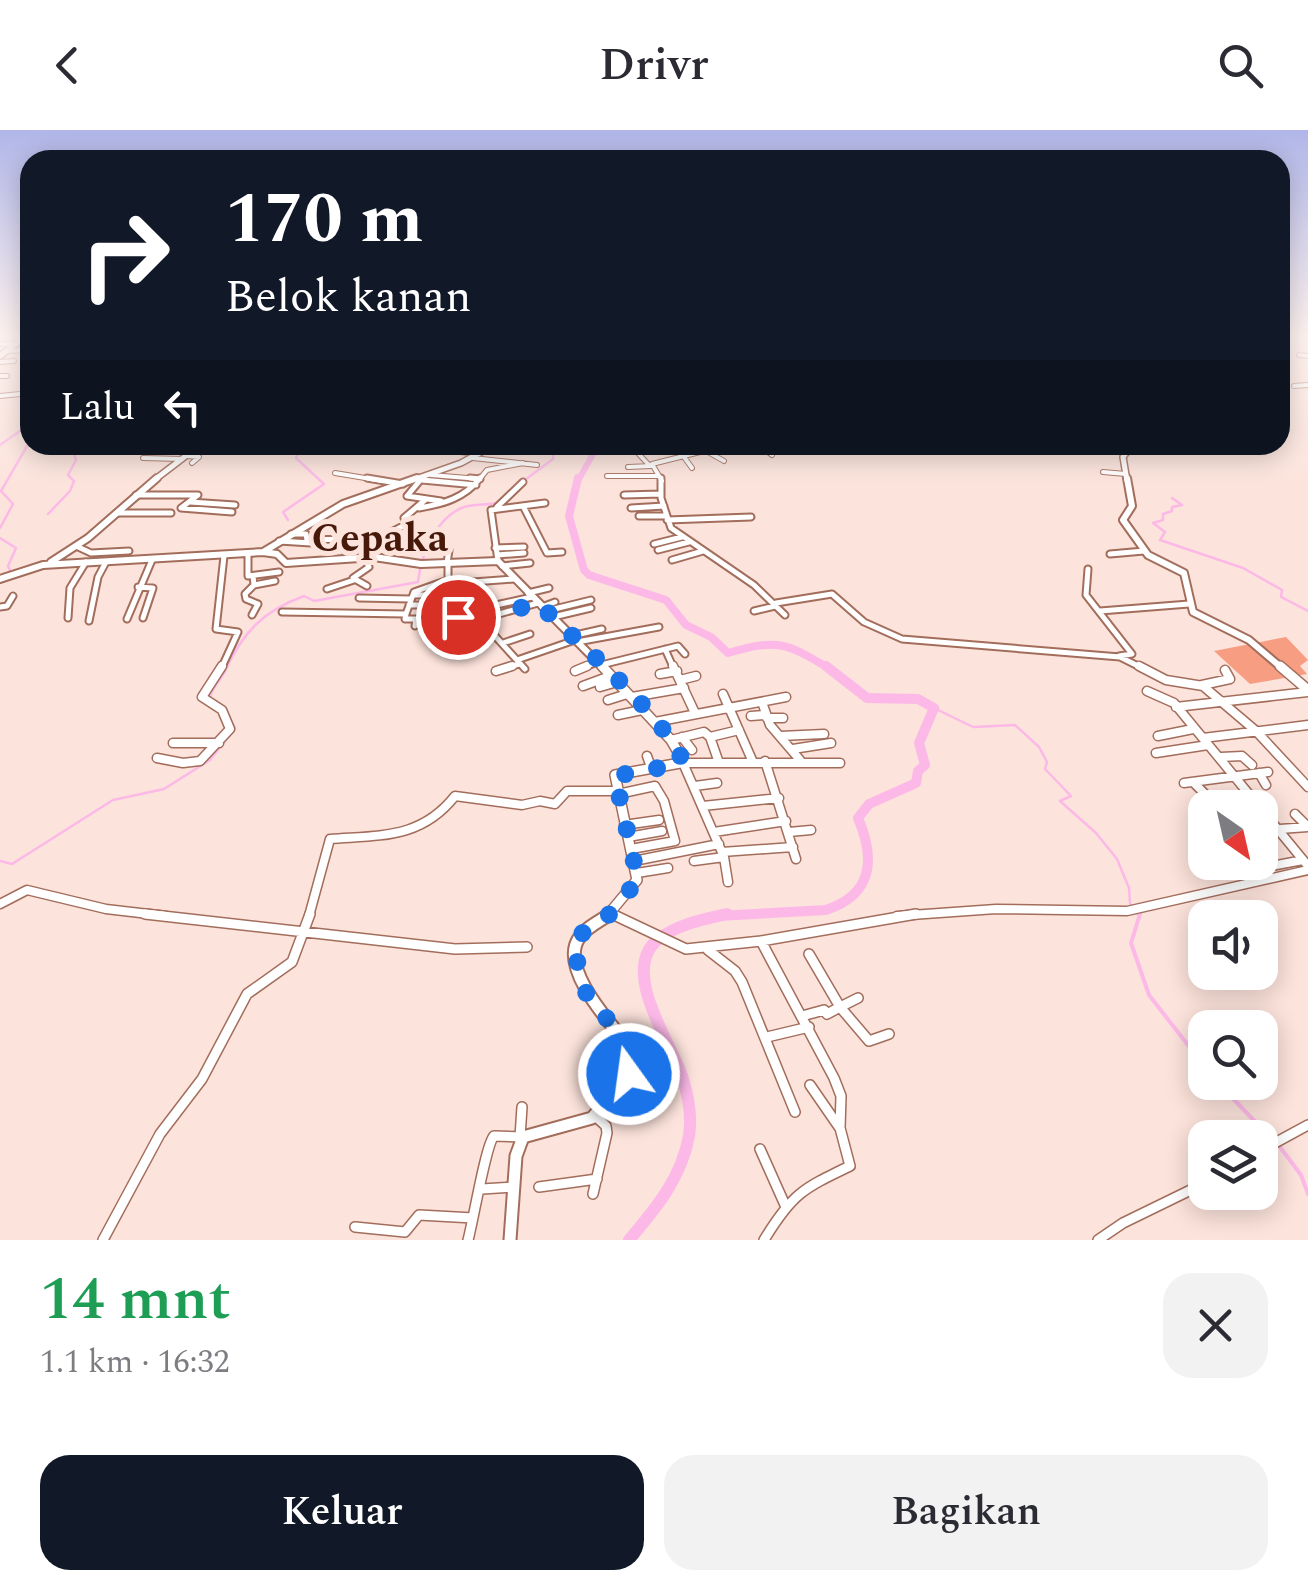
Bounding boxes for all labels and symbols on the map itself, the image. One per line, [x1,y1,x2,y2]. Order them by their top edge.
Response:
district label: Cepaka [312,509,449,570]
pin [416,575,501,660]
north arrow [1188,790,1278,880]
position arrow [577,1022,681,1126]

